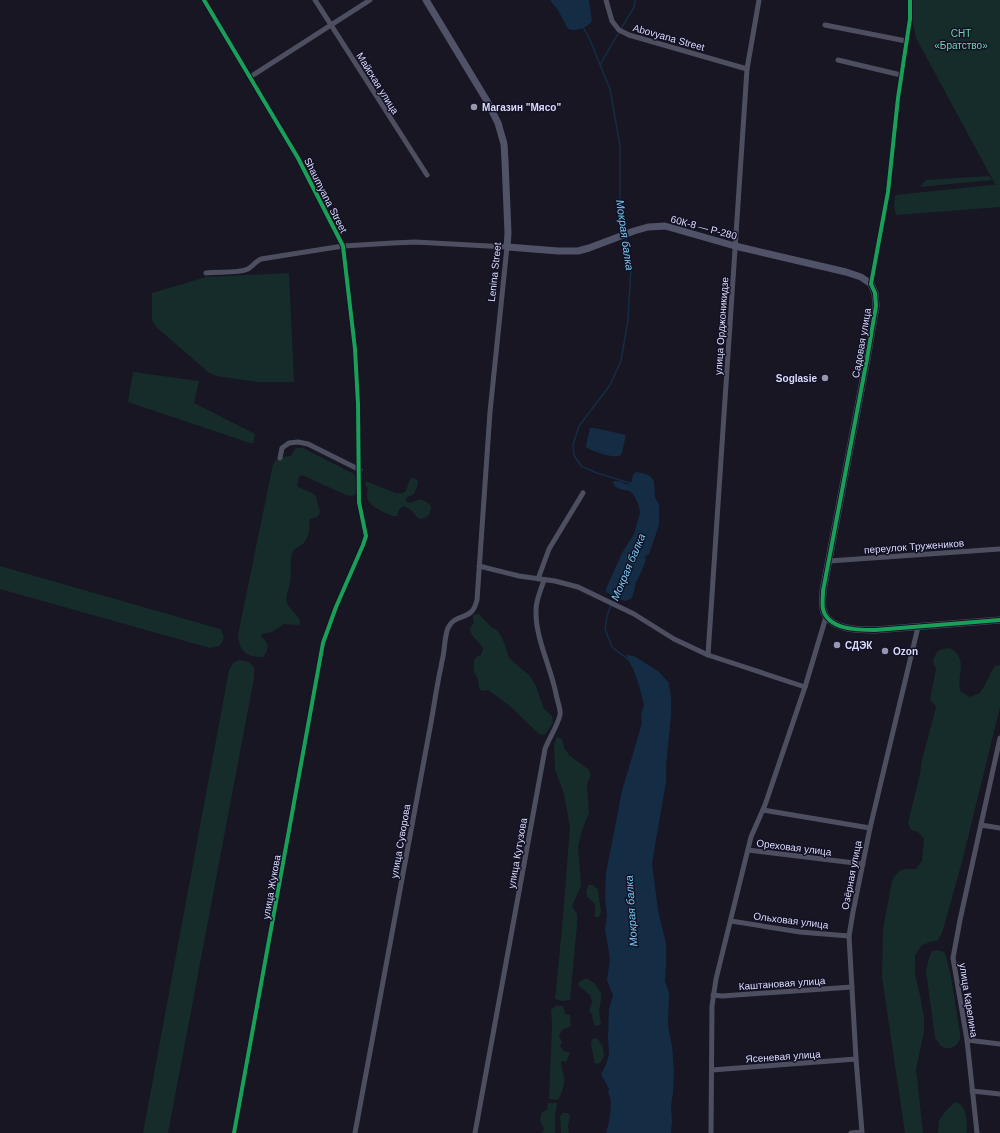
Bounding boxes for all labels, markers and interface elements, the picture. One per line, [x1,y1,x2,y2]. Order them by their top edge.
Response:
street label: Abovyana Street [632,22,706,53]
park label: СНТ «Братство» [934,28,988,51]
street label: Майская улица [354,50,401,116]
marker: Магазин "Мясо" [469,102,479,112]
place label: Магазин "Мясо" [482,102,561,113]
street label: Shaumyana Street [302,156,349,235]
water label: Мокрая балка [614,199,636,271]
street label: 60К-8 — Р-280 [670,213,739,242]
street label: Lenina Street [486,242,503,302]
street label: улица Орджоникидзе [713,276,730,376]
street label: Садовая улица [850,307,873,379]
place label: Soglasie [776,373,817,384]
marker: Soglasie [820,373,830,383]
water label: Мокрая балка [609,532,647,602]
street label: переулок Тружеников [864,538,964,555]
marker: СДЭК [832,640,842,650]
place label: СДЭК [845,640,873,651]
marker: Ozon [880,646,890,656]
place label: Ozon [893,646,918,657]
street label: улица Суворова [389,803,413,879]
street label: улица Кутузова [506,816,529,889]
street label: Ореховая улица [756,837,833,858]
street label: Озёрная улица [839,839,864,911]
street label: улица Жукова [260,854,283,920]
water label: Мокрая балка [623,875,639,947]
street label: Ольховая улица [753,910,830,931]
street label: улица Карелина [957,962,980,1038]
street label: Каштановая улица [738,975,826,992]
street label: Ясеневая улица [745,1048,821,1065]

